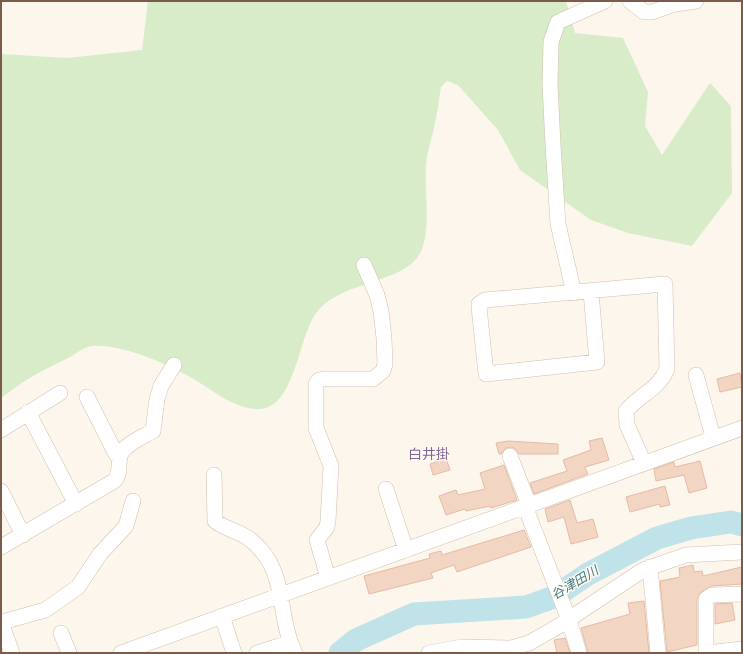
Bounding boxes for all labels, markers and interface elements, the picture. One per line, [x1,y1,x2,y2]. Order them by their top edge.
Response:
district label: 白井掛 [408,445,450,465]
water label: 谷津田川 [548,561,604,604]

